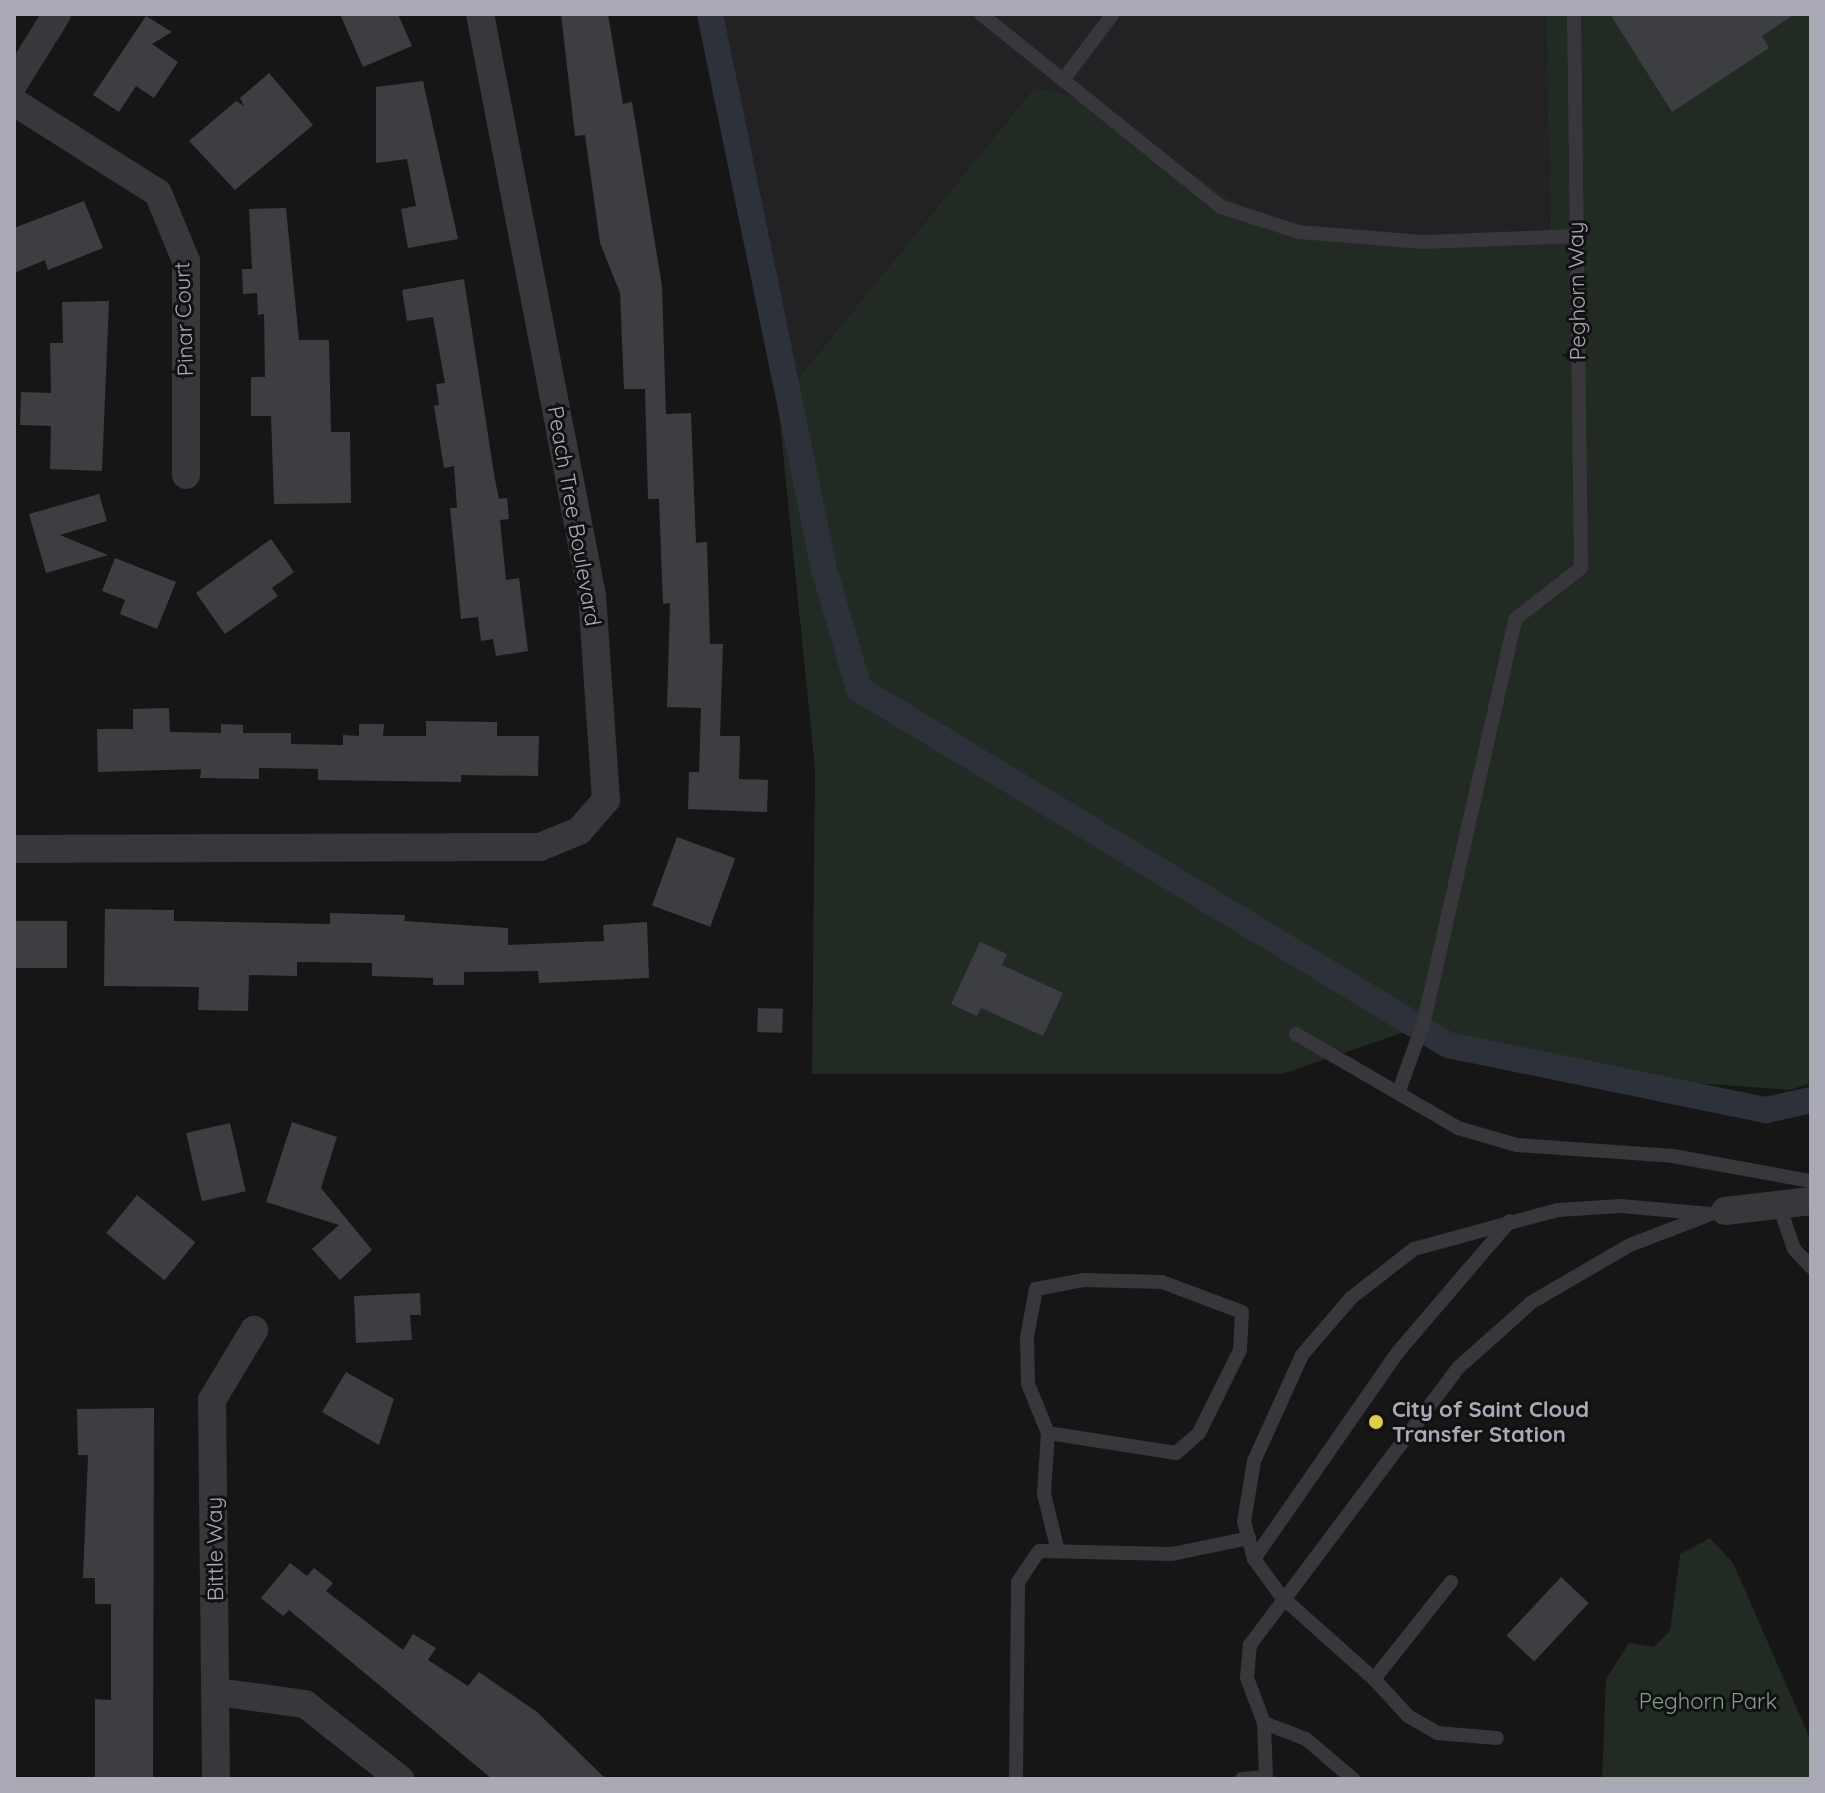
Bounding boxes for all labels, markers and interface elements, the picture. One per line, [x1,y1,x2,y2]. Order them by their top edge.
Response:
street label: Peghorn Way [1563,221,1591,361]
street label: Pinar Court [169,261,199,377]
street label: Peach Tree Boulevard [542,404,606,628]
place label: City of Saint Cloud Transfer Station [1392,1396,1589,1448]
marker: City of Saint Cloud Transfer Station [1367,1413,1385,1431]
street label: Bittle Way [201,1497,229,1601]
park label: Peghorn Park [1639,1689,1777,1715]

